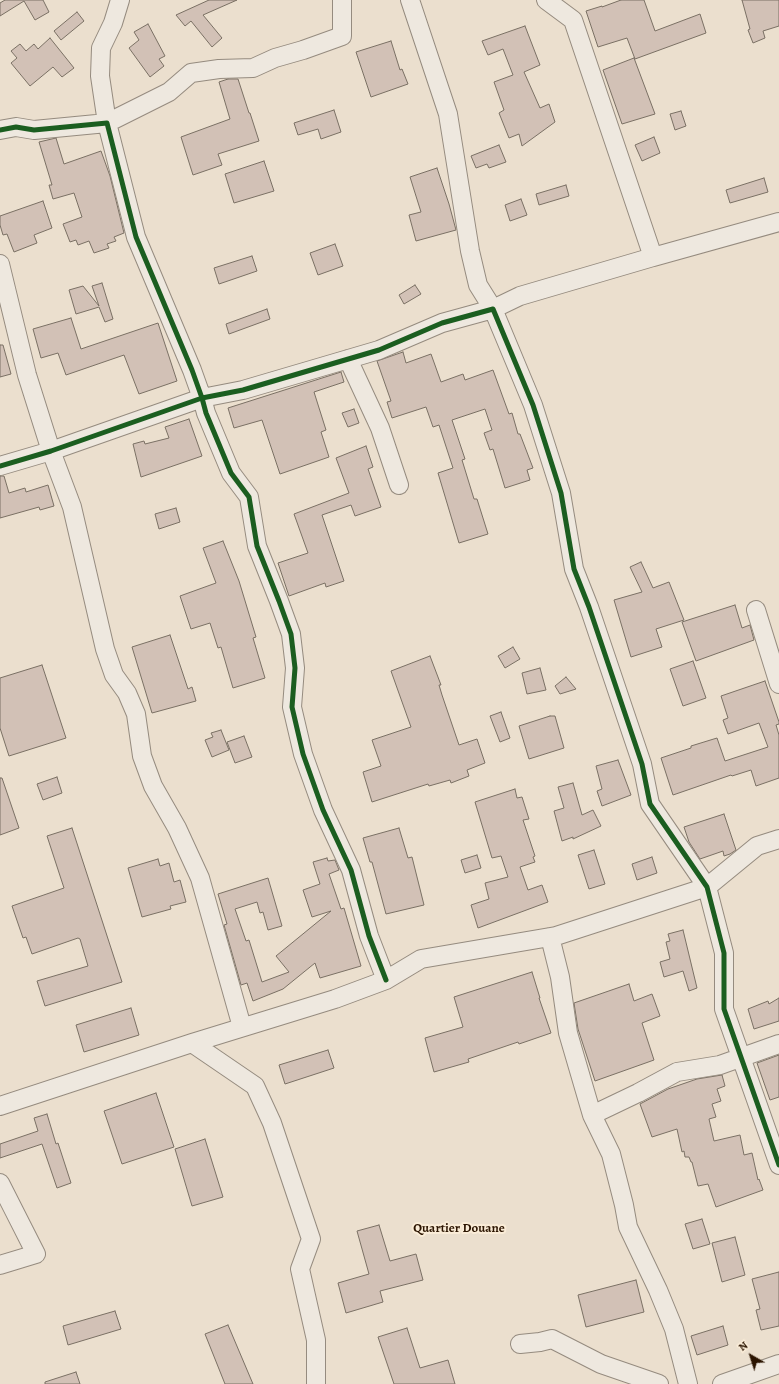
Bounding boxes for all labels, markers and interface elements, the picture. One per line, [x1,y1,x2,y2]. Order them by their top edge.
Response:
district label: Quartier Douane [413,1221,505,1237]
north arrow [731,1336,771,1376]
text: N [735,1338,751,1355]

